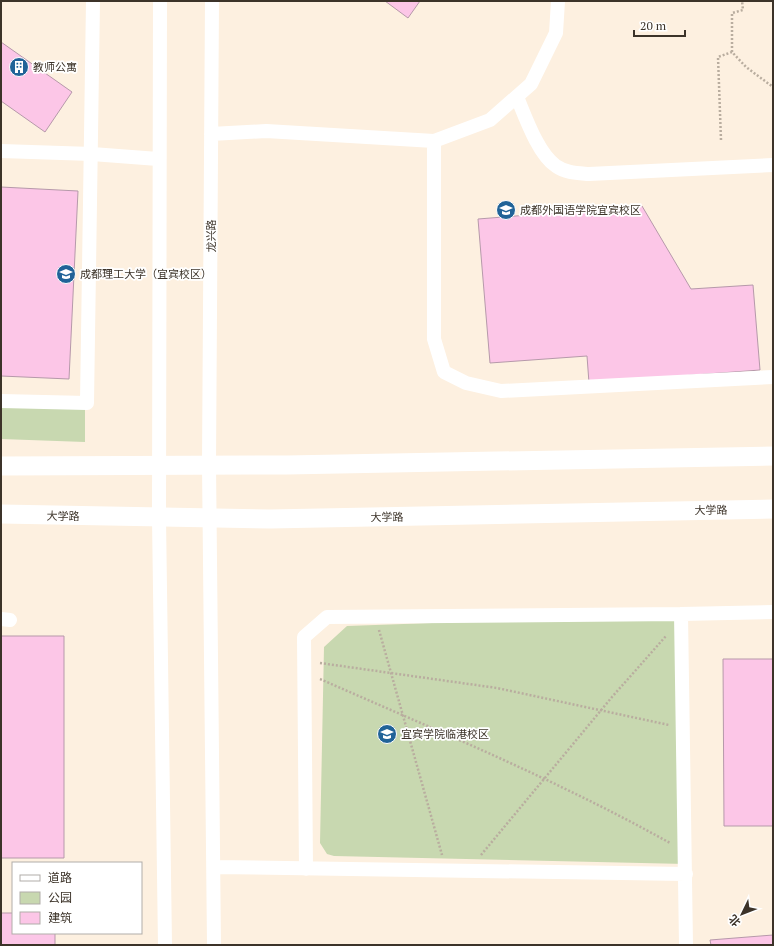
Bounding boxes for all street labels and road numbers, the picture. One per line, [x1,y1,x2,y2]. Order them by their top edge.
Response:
street label: 龙兴路 [204,220,218,253]
street label: 大学路 [694,503,728,517]
street label: 大学路 [46,509,80,523]
street label: 大学路 [370,510,404,524]

